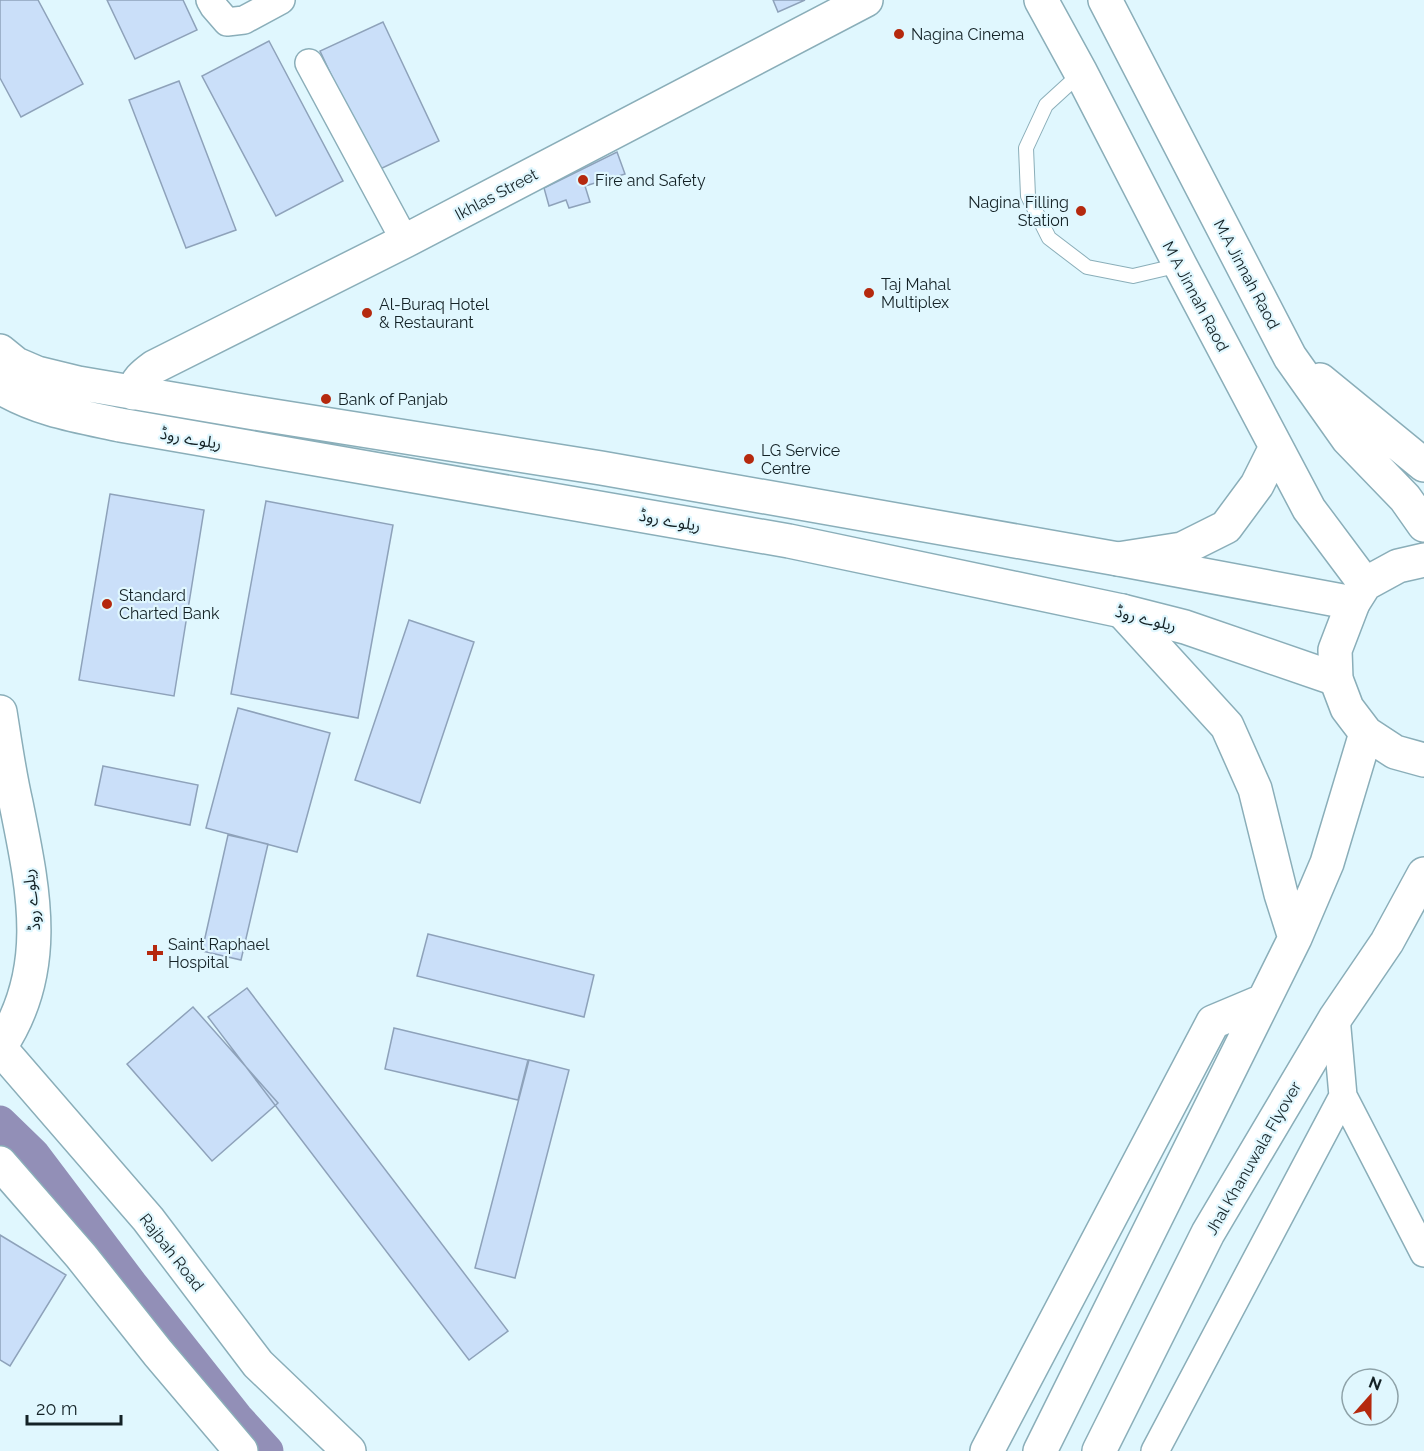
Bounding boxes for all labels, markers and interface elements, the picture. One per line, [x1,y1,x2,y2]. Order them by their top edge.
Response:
place label: Nagina Cinema [911,25,1024,44]
marker: Nagina Cinema [892,27,906,41]
street label: Ikhlas Street [452,164,541,224]
place label: Fire and Safety [595,171,706,190]
marker: Fire and Safety [576,173,590,187]
place label: Nagina Filling Station [968,193,1069,230]
marker: Nagina Filling Station [1074,204,1088,218]
street label: M.A Jinnah Raod [1210,216,1283,332]
street label: M A Jinnah Raod [1159,238,1233,355]
place label: Taj Mahal Multiplex [881,275,951,312]
marker: Taj Mahal Multiplex [862,286,876,300]
place label: Al-Buraq Hotel & Restaurant [379,295,490,332]
marker: Al-Buraq Hotel & Restaurant [360,306,374,320]
place label: Bank of Panjab [338,390,448,409]
marker: Bank of Panjab [319,392,333,406]
street label: ریلوے روڈ [159,424,223,453]
place label: LG Service Centre [761,441,840,478]
marker: LG Service Centre [742,452,756,466]
street label: ریلوے روڈ [638,506,702,535]
place label: Standard Charted Bank [119,586,220,623]
marker: Standard Charted Bank [100,597,114,611]
street label: ریلوے روڈ [1113,602,1178,635]
street label: ریلوے روڈ [19,868,44,932]
place label: Saint Raphael Hospital [168,935,270,972]
marker: Saint Raphael Hospital [146,944,164,962]
street label: Jhal Khanuwala Flyover [1202,1078,1305,1238]
street label: Rajbah Road [135,1210,208,1295]
north arrow [1340,1367,1400,1427]
text: N [1366,1372,1384,1395]
scale bar [27,1388,122,1426]
text: 20 m [36,1398,78,1419]

